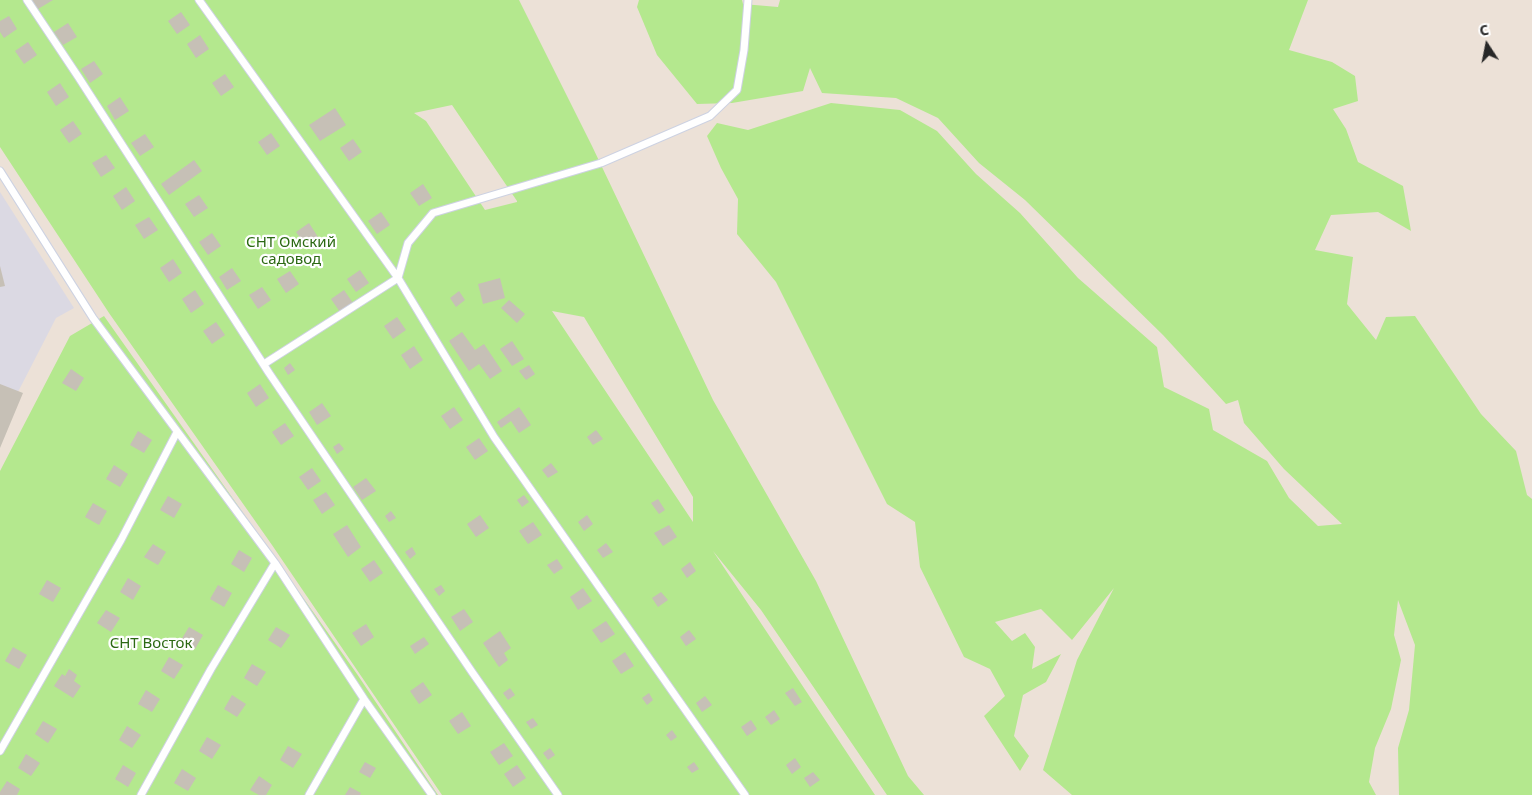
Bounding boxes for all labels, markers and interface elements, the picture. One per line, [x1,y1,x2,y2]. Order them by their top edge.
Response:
north arrow [1462,20,1512,70]
text: С [1478,20,1490,40]
park label: СНТ Омский садовод [246,234,336,269]
park label: СНТ Восток [110,635,192,653]

